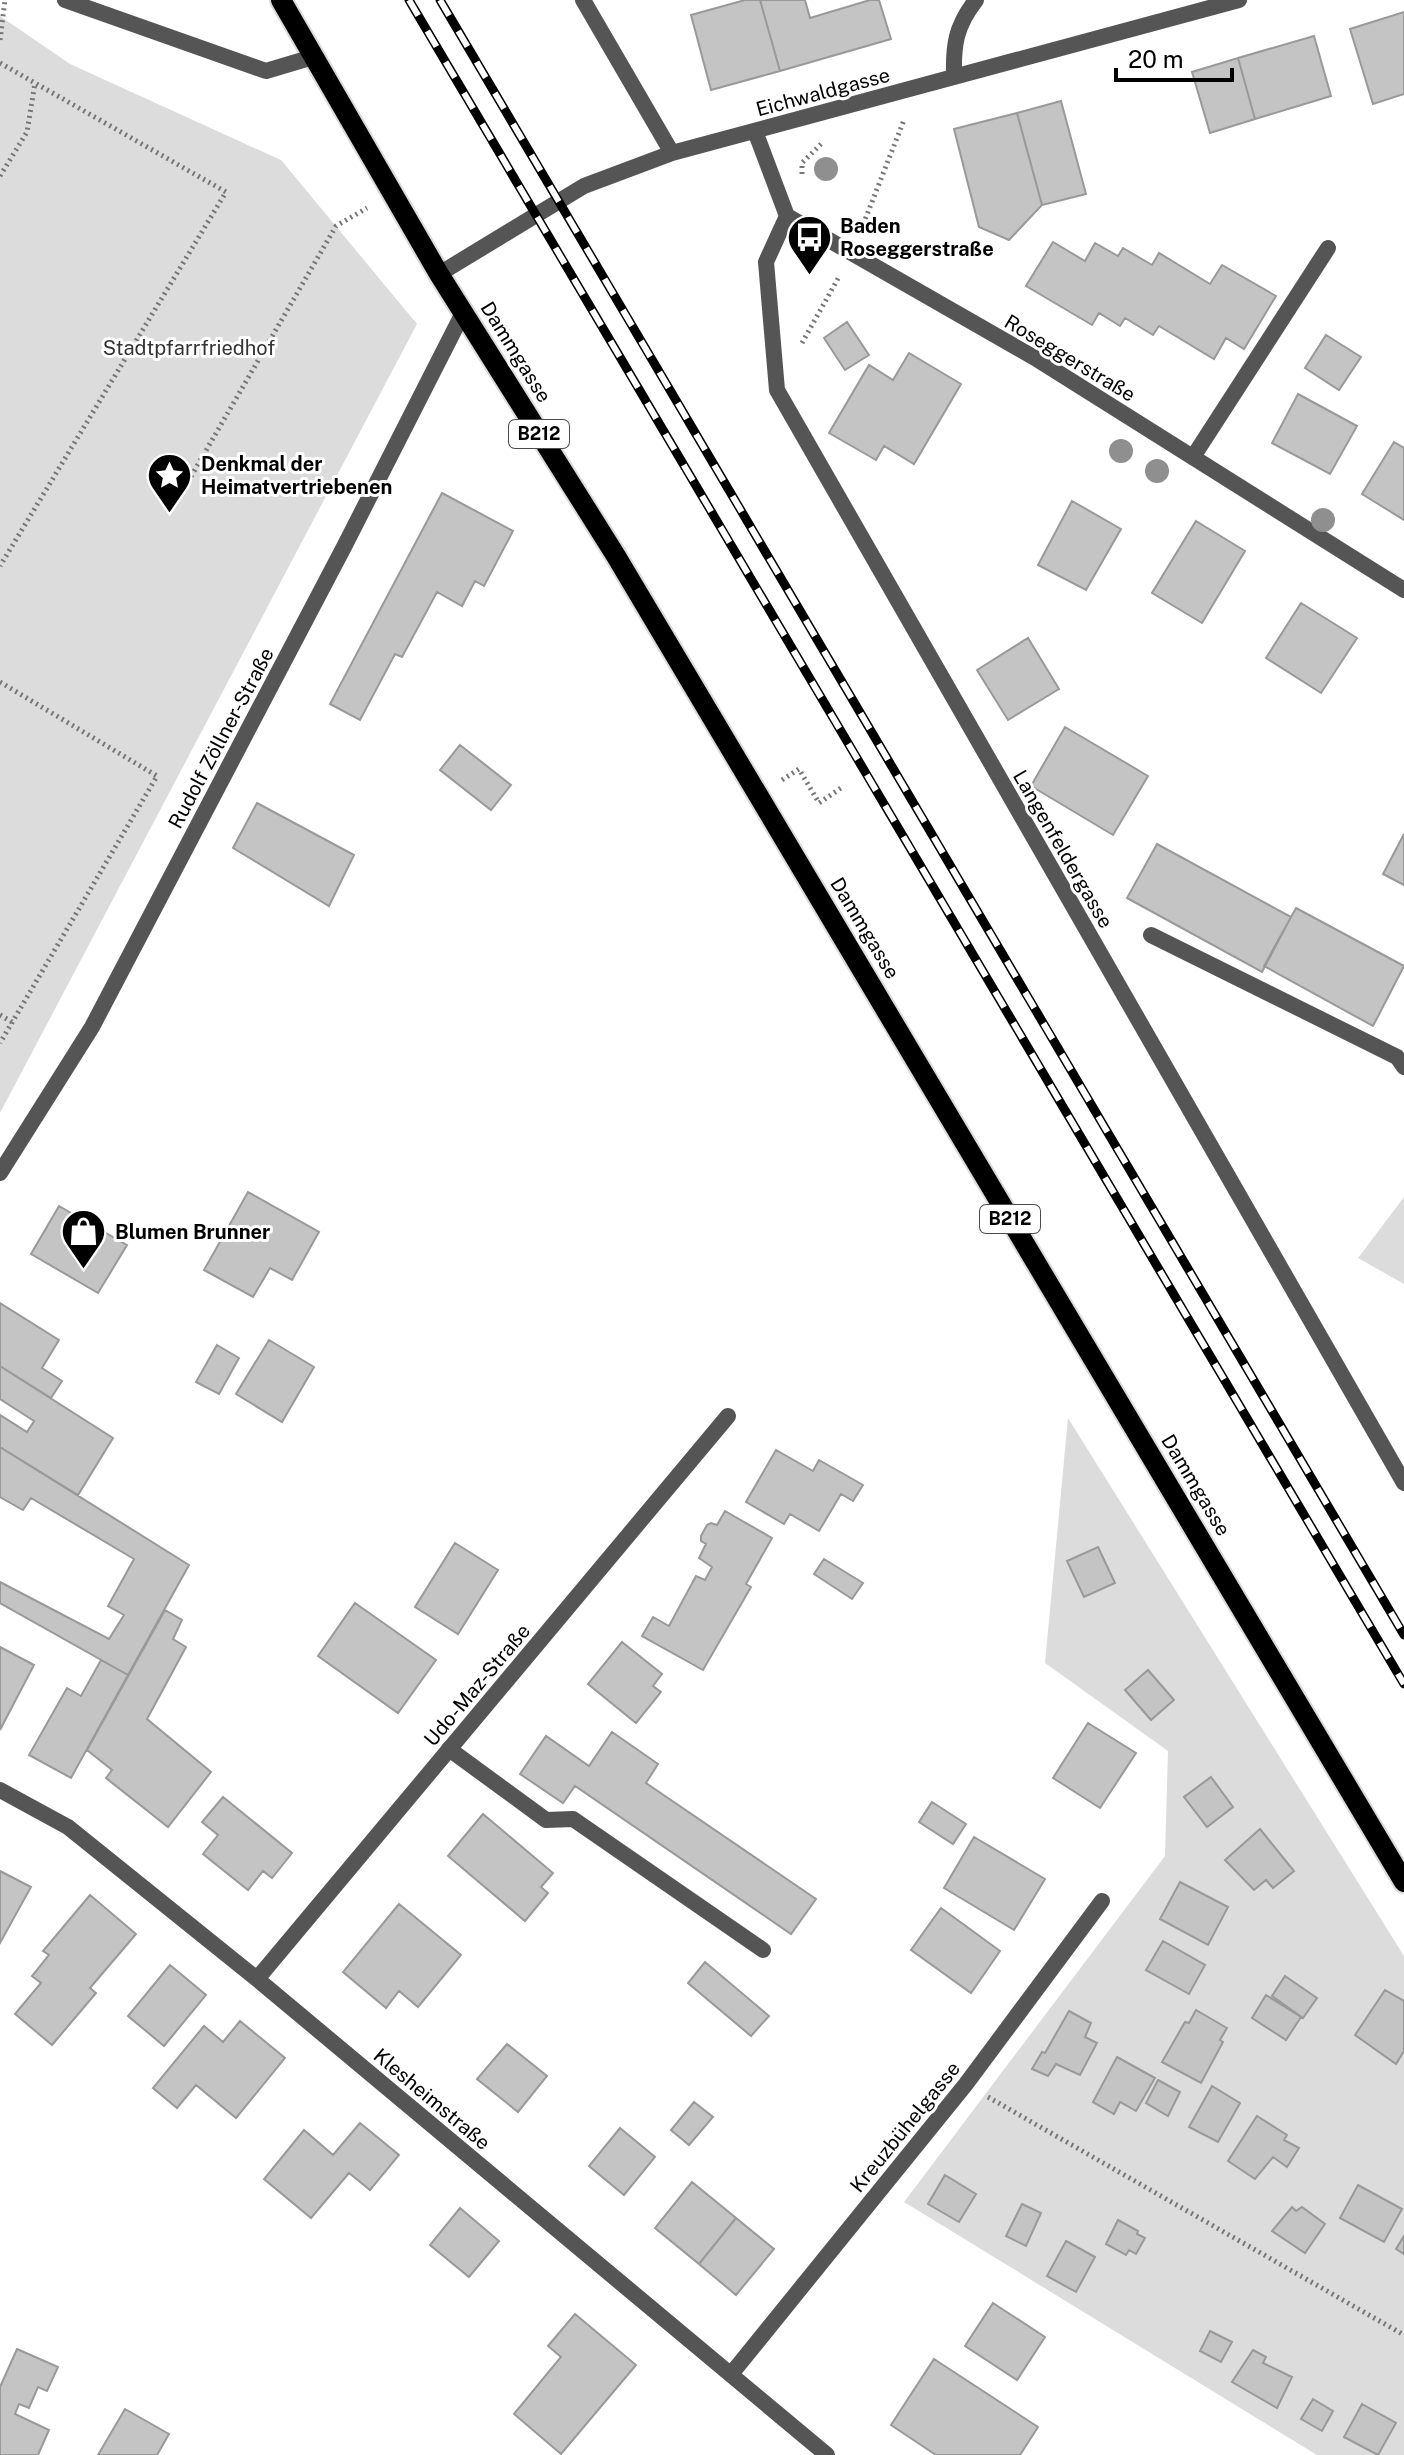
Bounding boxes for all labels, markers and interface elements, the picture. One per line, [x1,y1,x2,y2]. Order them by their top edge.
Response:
scale bar [1116,32,1232,82]
text: 20 m [1128,45,1184,73]
street label: Eichwaldgasse [753,63,893,121]
bus stop icon: Baden Roseggerstraße [785,213,833,276]
place label: Baden Roseggerstraße [840,214,994,261]
street label: Dammgasse [476,297,556,407]
street label: Roseggerstraße [1000,309,1140,407]
park label: Stadtpfarrfriedhof [103,336,275,360]
road number: B212 [509,420,569,448]
place icon: Denkmal der Heimatvertriebenen [146,452,194,515]
place label: Denkmal der Heimatvertriebenen [201,452,392,499]
street label: Rudolf Zöllner-Straße [163,643,279,833]
street label: Langenfeldergasse [1008,766,1118,932]
street label: Dammgasse [825,873,905,983]
road number: B212 [980,1205,1040,1233]
shop icon: Blumen Brunner [60,1208,108,1271]
place label: Blumen Brunner [115,1220,270,1244]
street label: Dammgasse [1156,1430,1236,1540]
street label: Udo-Maz-Straße [419,1619,535,1751]
street label: Klesheimstraße [369,2043,495,2155]
street label: Kreuzbühelgasse [845,2057,965,2197]

